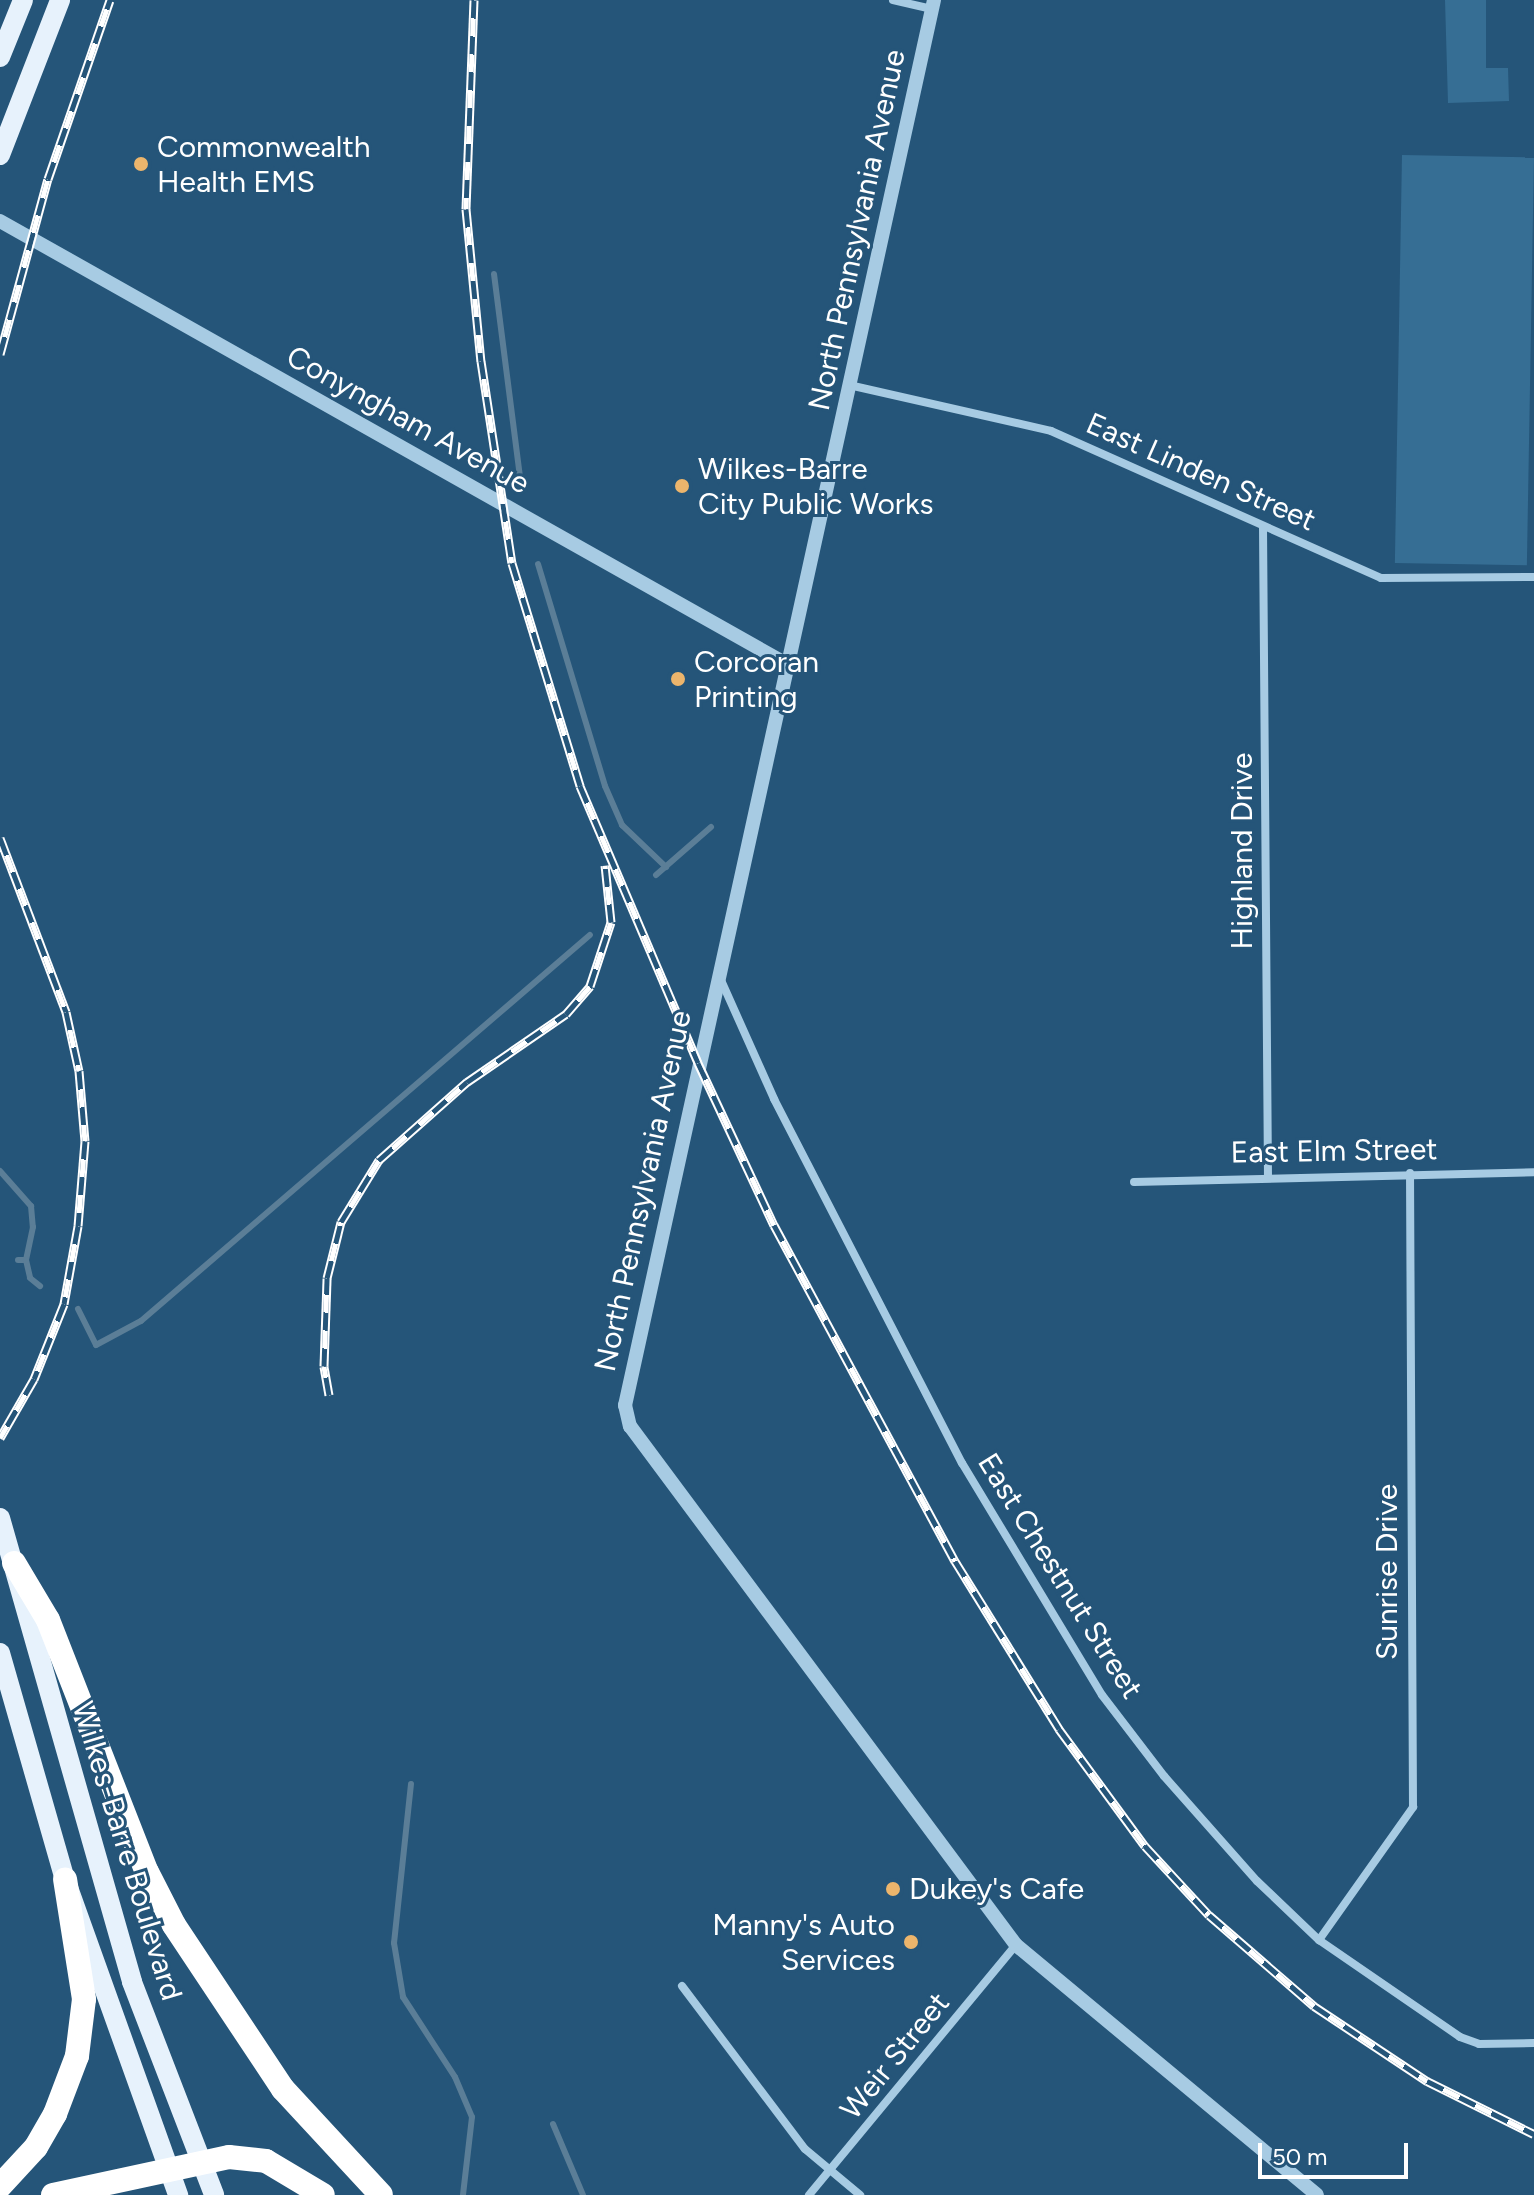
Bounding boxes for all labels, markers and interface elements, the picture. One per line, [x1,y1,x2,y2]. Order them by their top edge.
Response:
street label: North Pennsylvania Avenue [801,46,913,414]
place label: Commonwealth Health EMS [157,129,371,200]
marker: Commonwealth Health EMS [132,155,150,173]
street label: Conyngham Avenue [280,338,536,502]
street label: East Linden Street [1081,405,1321,539]
place label: Wilkes-Barre City Public Works [698,451,934,522]
marker: Wilkes-Barre City Public Works [673,477,691,495]
place label: Corcoran Printing [694,644,819,714]
marker: Corcoran Printing [669,670,687,688]
street label: Highland Drive [1224,753,1260,949]
street label: North Pennsylvania Avenue [587,1007,699,1375]
street label: East Elm Street [1230,1131,1438,1171]
street label: East Chestnut Street [970,1447,1150,1705]
street label: Sunrise Drive [1369,1484,1405,1660]
street label: Wilkes-Barre Boulevard [64,1697,190,2005]
place label: Dukey's Cafe [909,1871,1084,1907]
marker: Dukey's Cafe [884,1880,902,1898]
place label: Manny's Auto Services [712,1907,895,1978]
marker: Manny's Auto Services [902,1933,920,1951]
street label: Weir Street [833,1985,957,2127]
scale bar [1262,2127,1412,2177]
text: 50 m [1272,2142,1328,2171]

